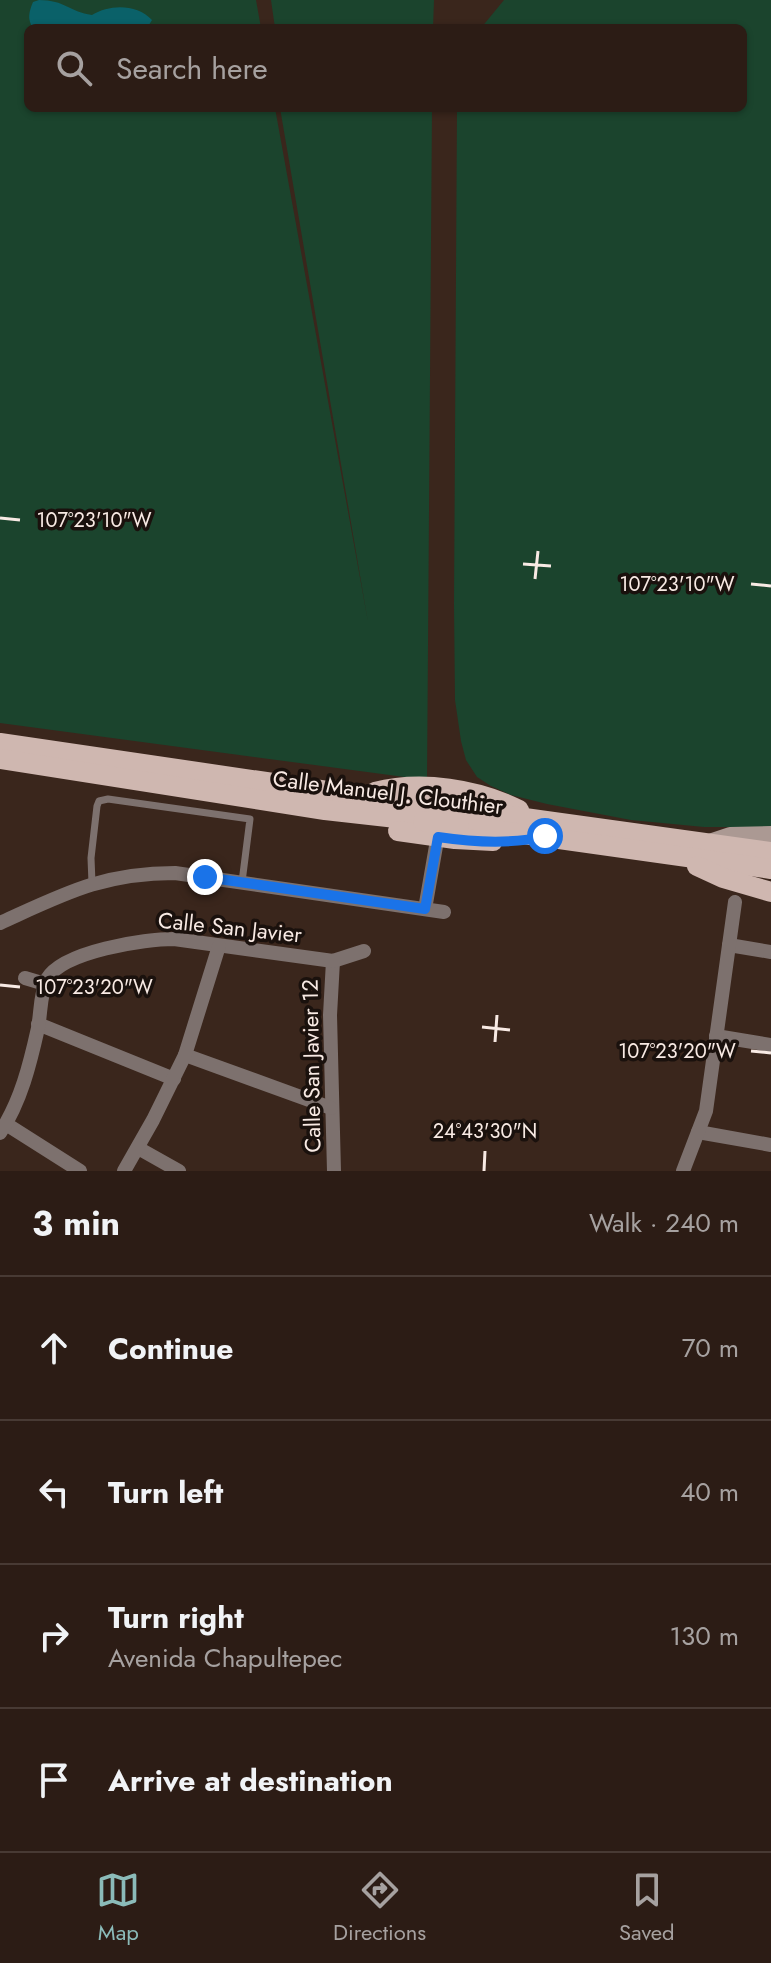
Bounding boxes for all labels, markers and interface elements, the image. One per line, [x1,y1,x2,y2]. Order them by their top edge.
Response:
search box [24,24,747,112]
icon: search [52,46,96,90]
text: Search here [116,47,268,90]
text: 107°23'10"W [36,506,152,535]
text: 107°23'10"W [619,570,735,599]
street label: Calle Manuel J. Clouthier [271,762,505,822]
route start [527,818,563,854]
route end [187,859,223,895]
street label: Calle San Javier [156,904,304,951]
text: 107°23'20"W [35,973,153,1002]
street label: Calle San Javier 12 [293,979,329,1153]
text: 107°23'20"W [618,1037,736,1066]
text: 24°43'30"N [433,1117,537,1146]
text: 3 min [32,1199,120,1248]
text: Walk · 240 m [589,1204,739,1242]
icon: ahead [32,1326,76,1370]
text: Continue [108,1327,234,1370]
text: 70 m [682,1329,739,1367]
icon: left [32,1470,76,1514]
text: Turn left [108,1471,223,1514]
text: 40 m [680,1473,739,1511]
text: Turn right [108,1596,244,1639]
icon: right [32,1614,76,1658]
text: 130 m [669,1617,739,1655]
text: Avenida Chapultepec [108,1639,343,1677]
icon: arrive [32,1758,76,1802]
text: Arrive at destination [108,1759,393,1802]
tab: Map [96,1868,140,1948]
tab: Directions [333,1868,426,1948]
tab: Saved [619,1868,675,1948]

